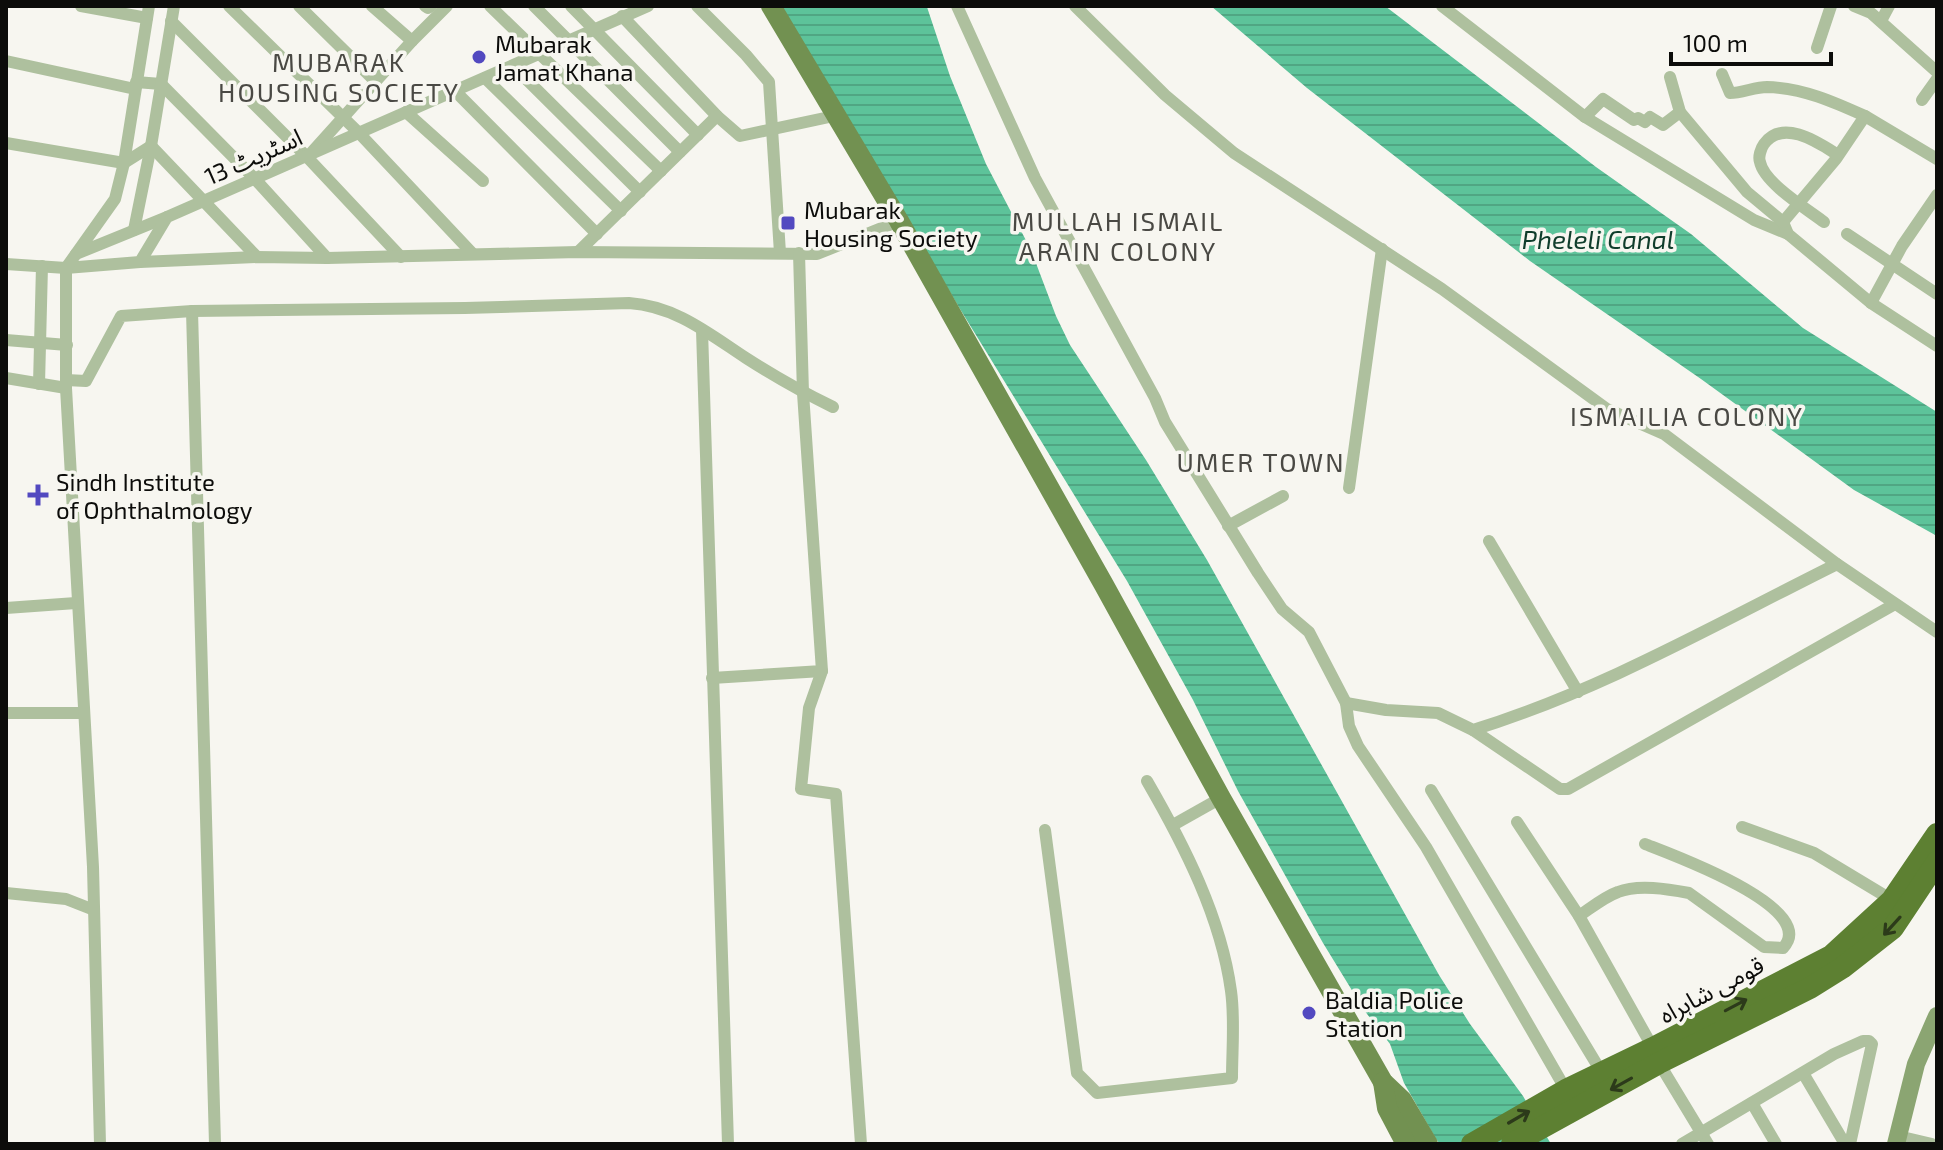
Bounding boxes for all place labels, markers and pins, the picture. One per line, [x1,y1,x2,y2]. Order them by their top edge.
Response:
place label: Mubarak Jamat Khana [495,29,633,86]
marker: Mubarak Jamat Khana [470,48,488,66]
place label: Mubarak Housing Society [804,195,978,252]
marker: Mubarak Housing Society [779,214,797,232]
place label: Sindh Institute of Ophthalmology [56,467,253,524]
marker: Sindh Institute of Ophthalmology [27,484,49,506]
place label: Baldia Police Station [1325,985,1464,1042]
marker: Baldia Police Station [1300,1004,1318,1022]

